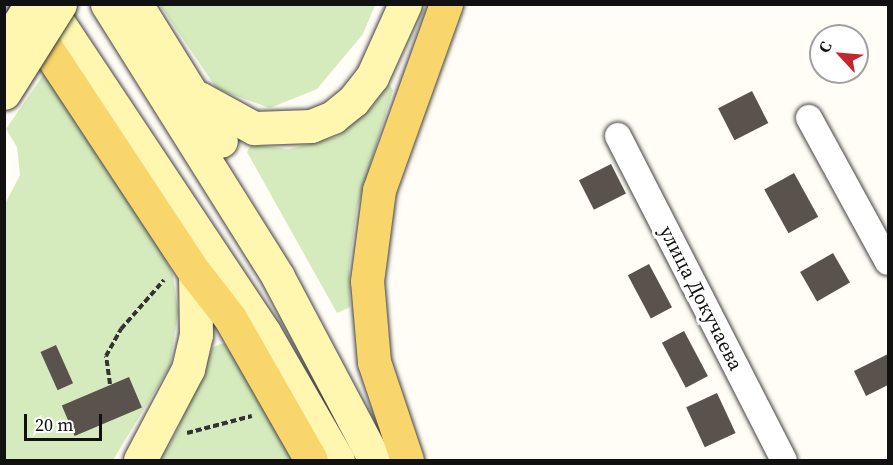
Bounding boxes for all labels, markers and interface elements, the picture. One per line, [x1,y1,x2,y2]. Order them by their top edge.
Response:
north arrow [809,24,869,84]
text: С [813,38,837,56]
street label: улица Докучаева [654,222,748,374]
scale bar [27,402,105,440]
text: 20 m [35,412,73,437]

